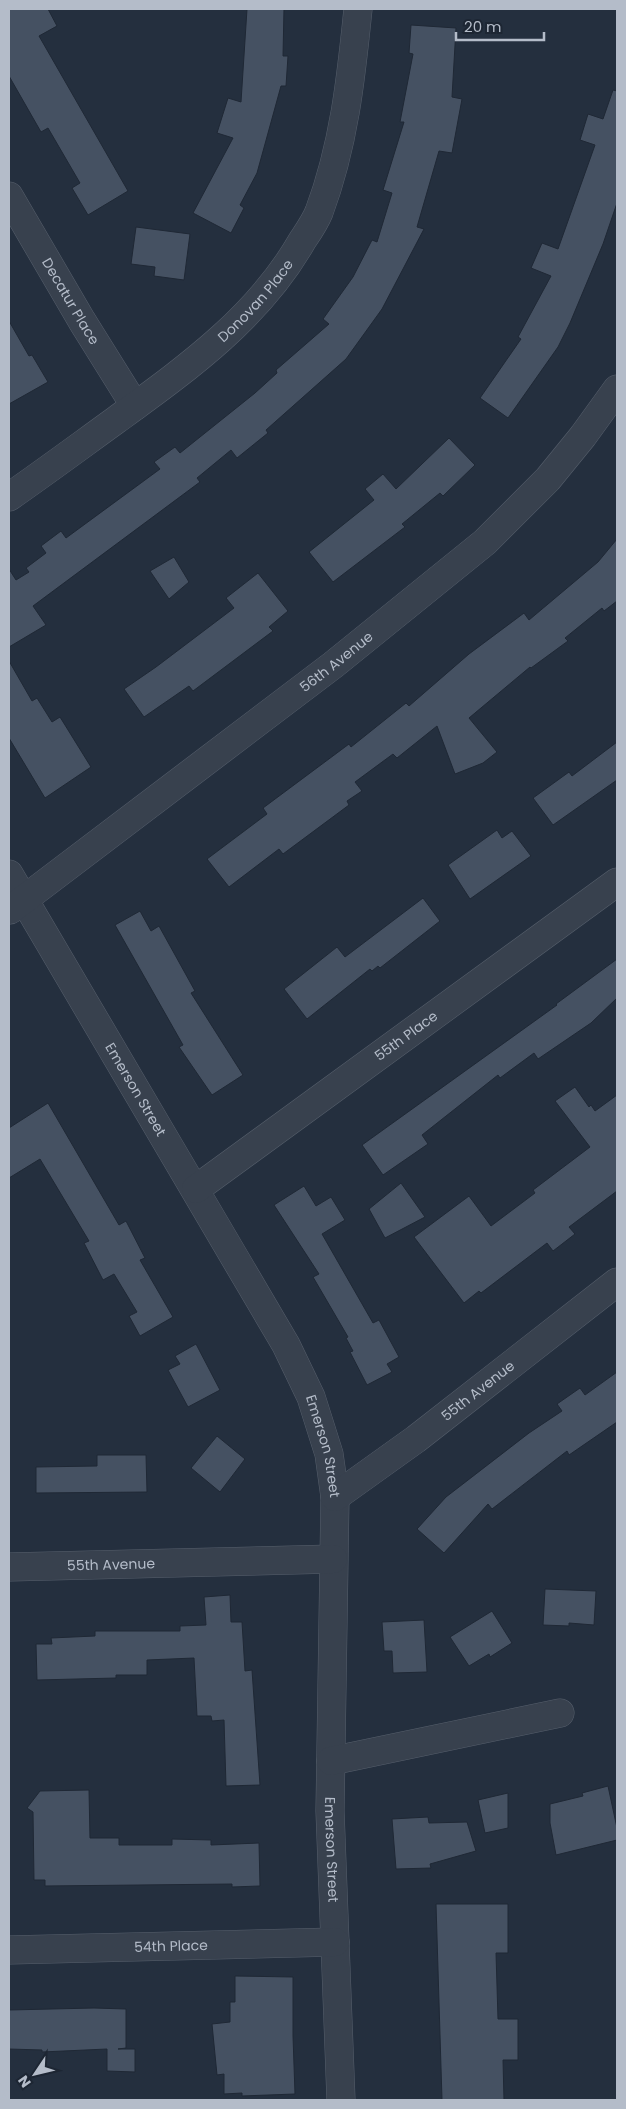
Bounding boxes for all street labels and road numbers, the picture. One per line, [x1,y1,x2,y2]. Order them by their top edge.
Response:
street label: Decatur Place [37,254,104,349]
street label: Donovan Place [213,255,298,347]
street label: 56th Avenue [296,626,377,697]
street label: 55th Place [370,1006,442,1066]
street label: Emerson Street [100,1039,171,1140]
street label: 55th Avenue [437,1356,519,1426]
street label: Emerson Street [301,1392,345,1499]
street label: 55th Avenue [67,1553,156,1576]
street label: Emerson Street [320,1797,343,1903]
street label: 54th Place [134,1935,208,1957]

